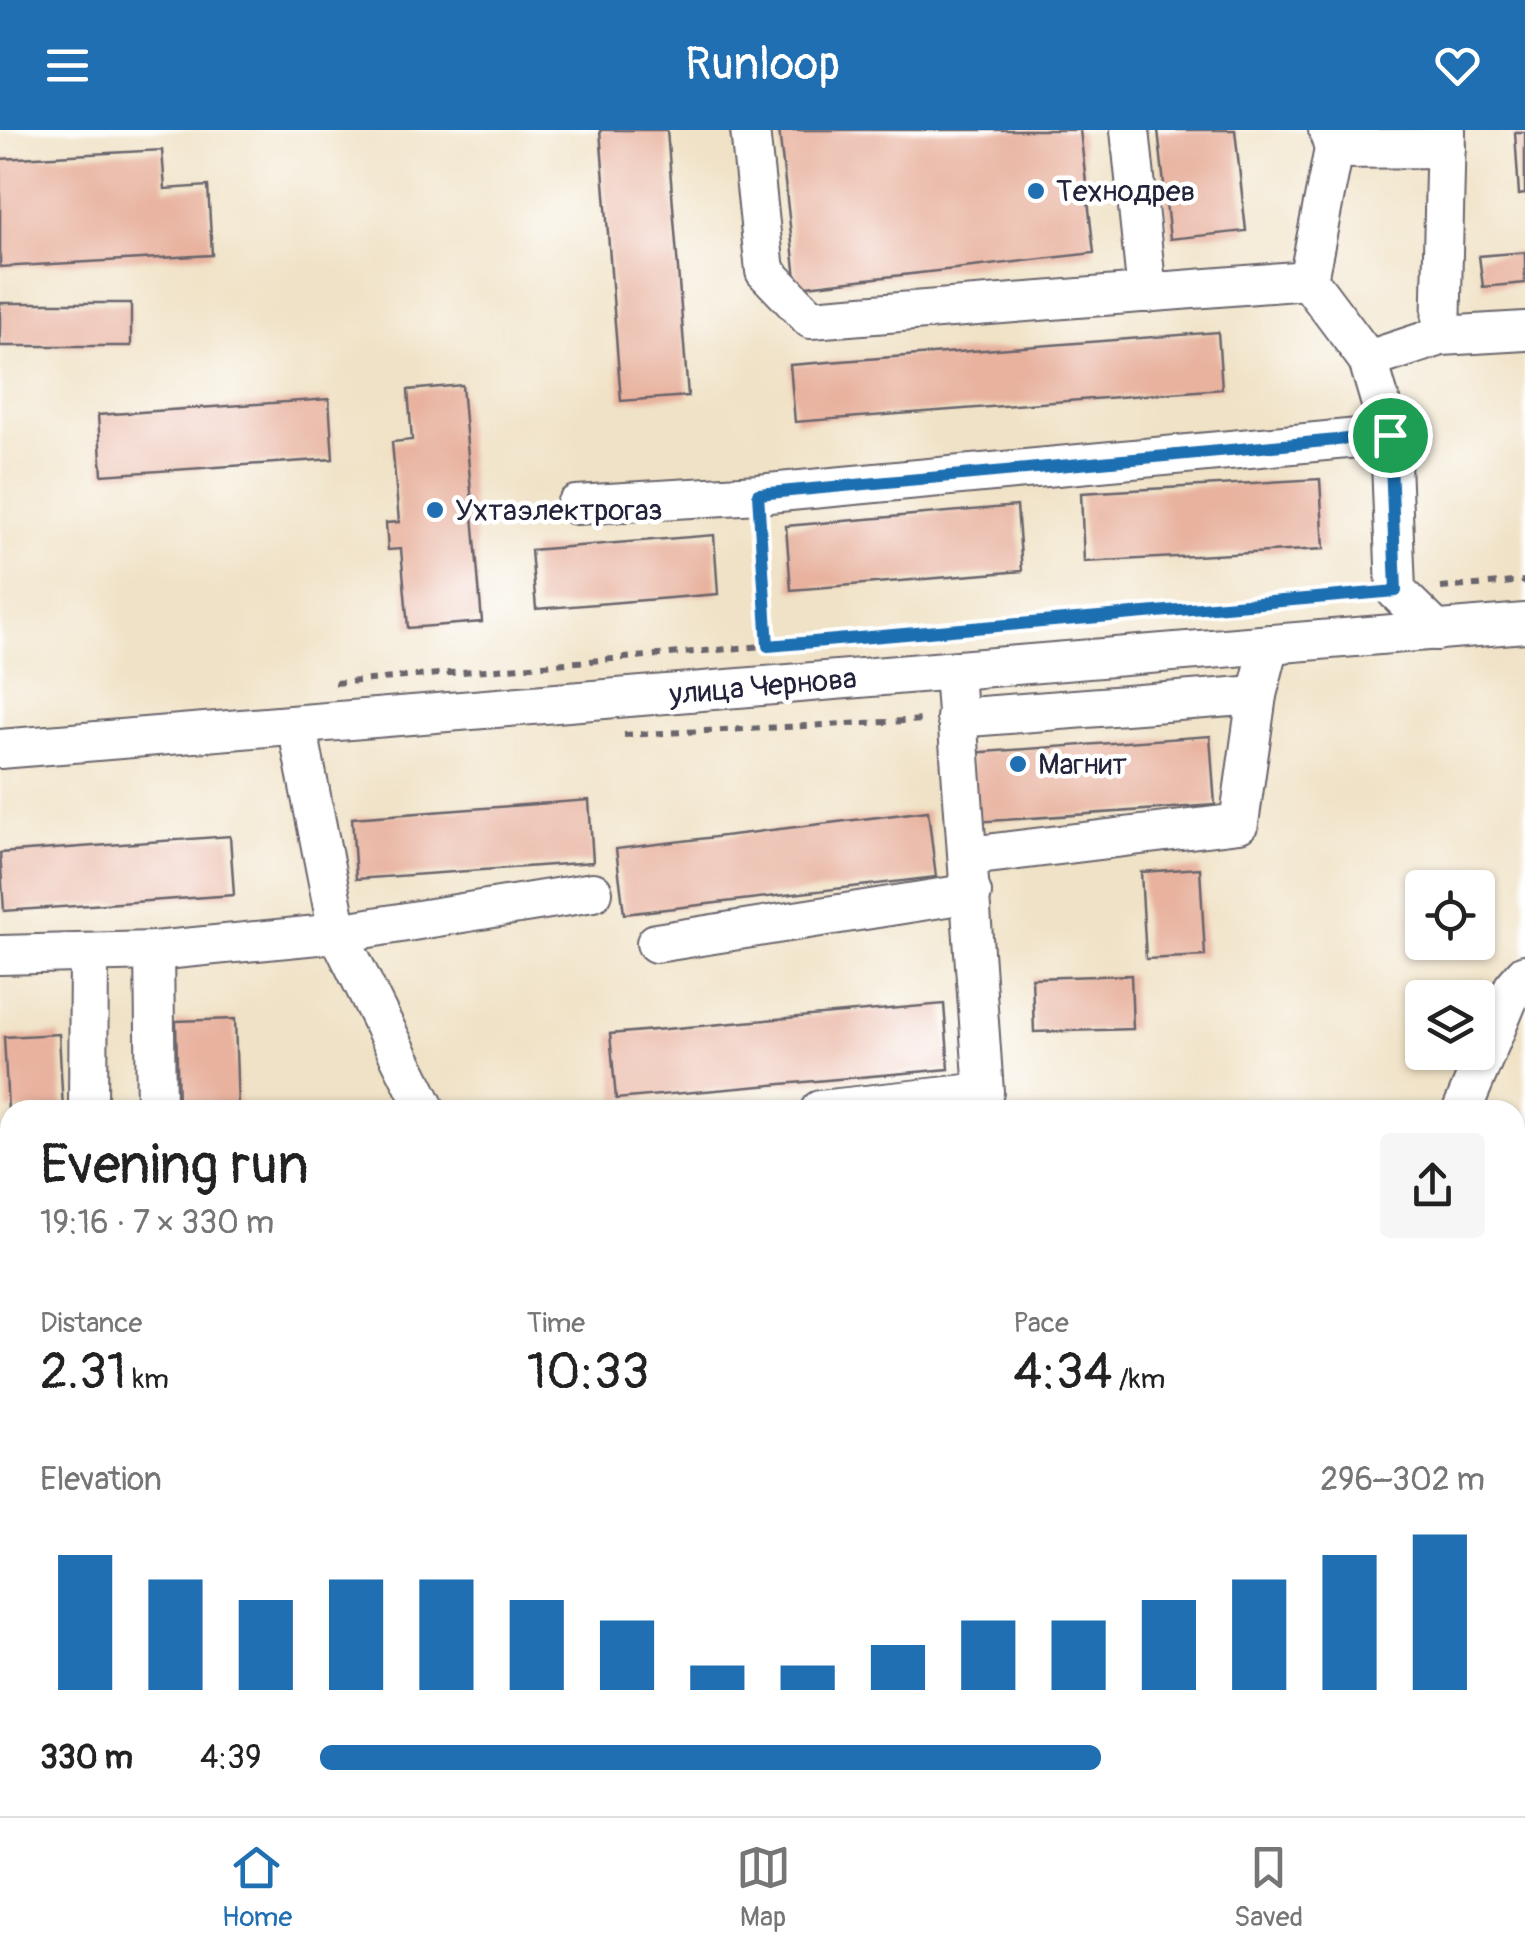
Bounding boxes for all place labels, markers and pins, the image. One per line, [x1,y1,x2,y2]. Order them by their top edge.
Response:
place label: Технодрев [1056,173,1195,210]
marker: Технодрев [1025,180,1047,202]
pin [1348,393,1433,478]
place label: Ухтаэлектрогаз [455,492,663,529]
marker: Ухтаэлектрогаз [424,499,446,521]
place label: Магнит [1038,746,1127,783]
marker: Магнит [1007,753,1029,775]

